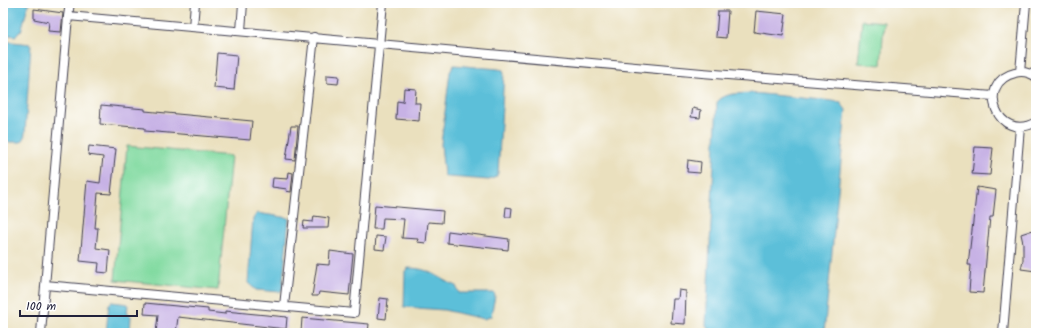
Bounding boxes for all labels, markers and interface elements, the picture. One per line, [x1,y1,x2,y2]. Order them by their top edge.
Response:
scale bar [20,292,137,318]
text: 100 m [26,297,57,316]

